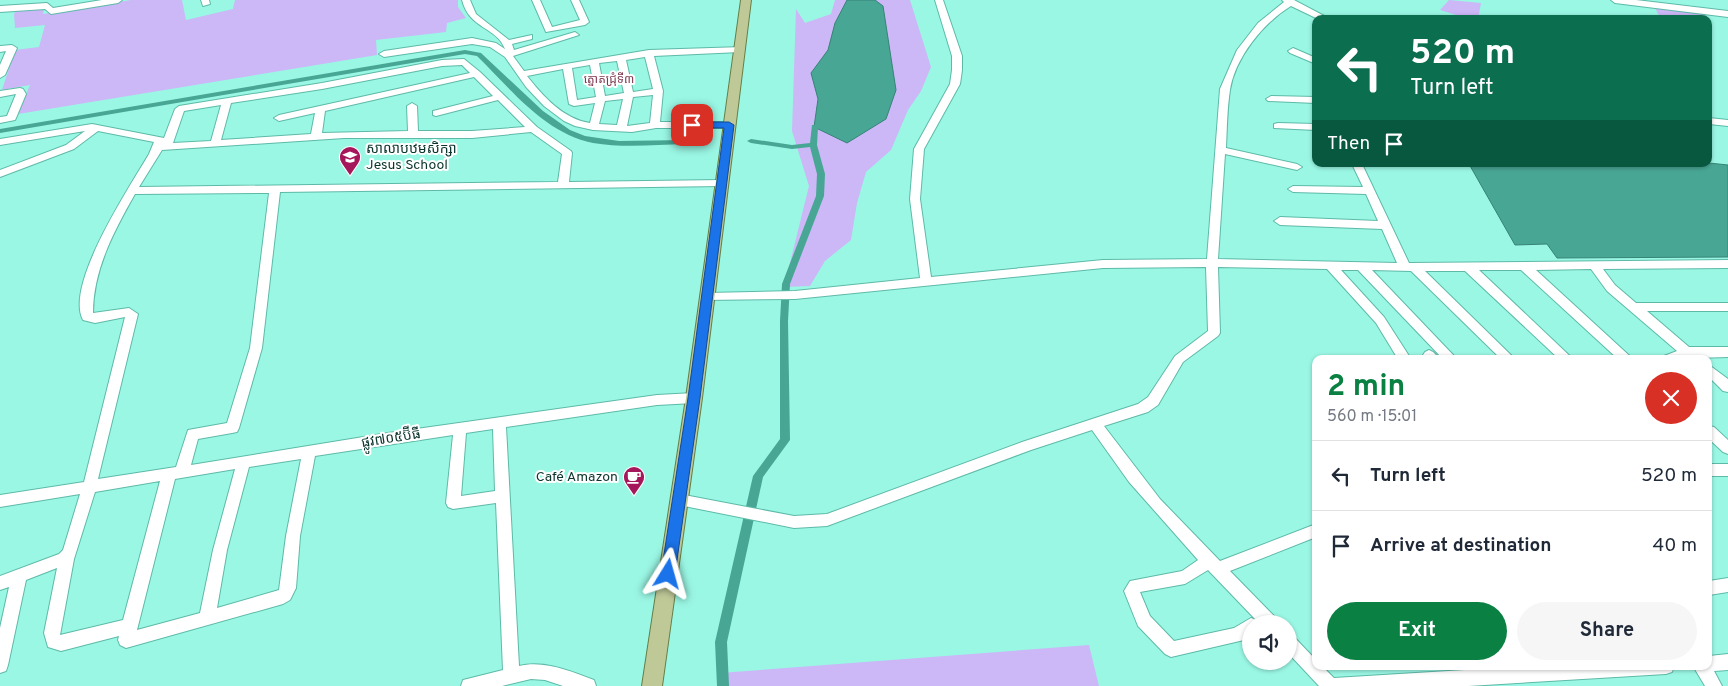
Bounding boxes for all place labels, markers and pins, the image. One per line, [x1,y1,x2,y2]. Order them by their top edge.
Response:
pin [671,104,713,146]
place label: សាលាបឋមសិក្សា Jesus School [366,141,457,174]
school or university icon: សាលាបឋមសិក្សា Jesus School [338,145,362,176]
cafe icon: Café Amazon [622,465,646,496]
place label: Café Amazon [536,469,618,486]

